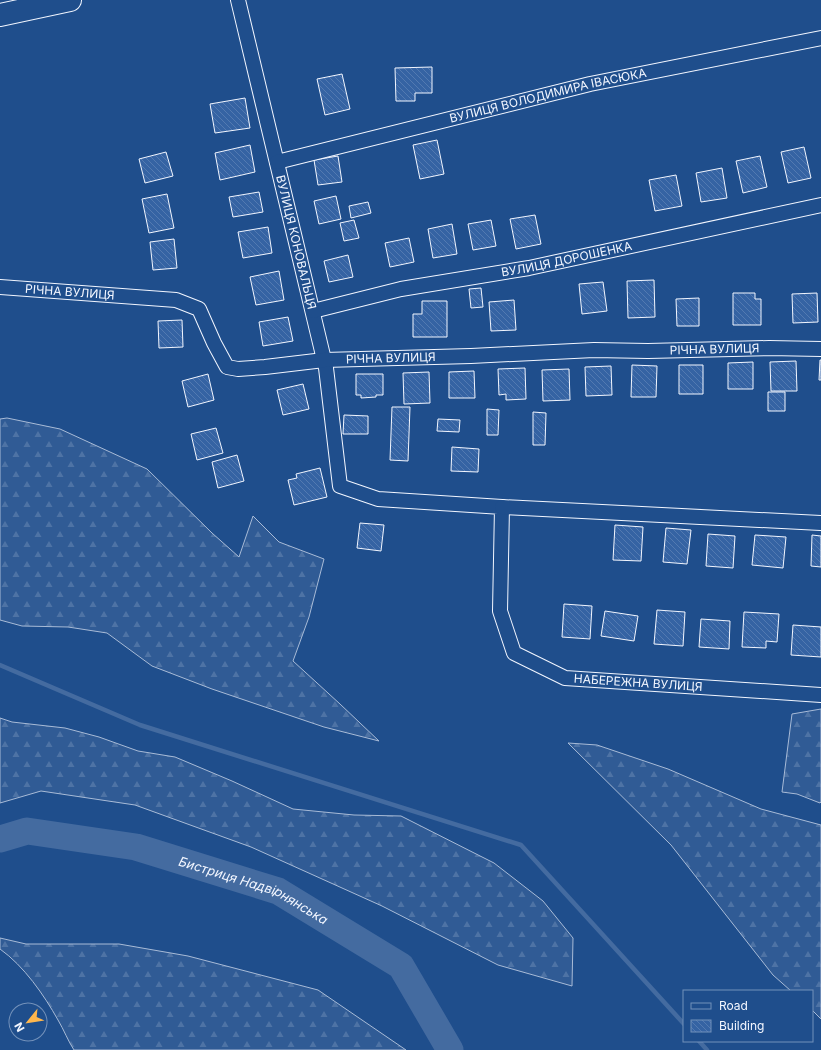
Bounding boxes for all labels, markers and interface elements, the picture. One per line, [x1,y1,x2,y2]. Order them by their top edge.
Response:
street label: ВУЛИЦЯ ВОЛОДИМИРА ІВАСЮКА [448,65,648,126]
street label: ВУЛИЦЯ КОНОВАЛЬЦЯ [273,173,320,311]
street label: ВУЛИЦЯ ДОРОШЕНКА [500,238,633,279]
street label: РІЧНА ВУЛИЦЯ [25,281,115,302]
street label: РІЧНА ВУЛИЦЯ [669,340,759,357]
street label: РІЧНА ВУЛИЦЯ [346,349,436,366]
street label: НАБЕРЕЖНА ВУЛИЦЯ [573,671,703,694]
water label: Бистриця Надвірнянська [177,853,331,928]
legend [683,990,813,1042]
text: Road [719,998,748,1013]
north arrow [8,1002,48,1042]
text: Building [719,1018,764,1033]
text: N [11,1020,27,1034]

